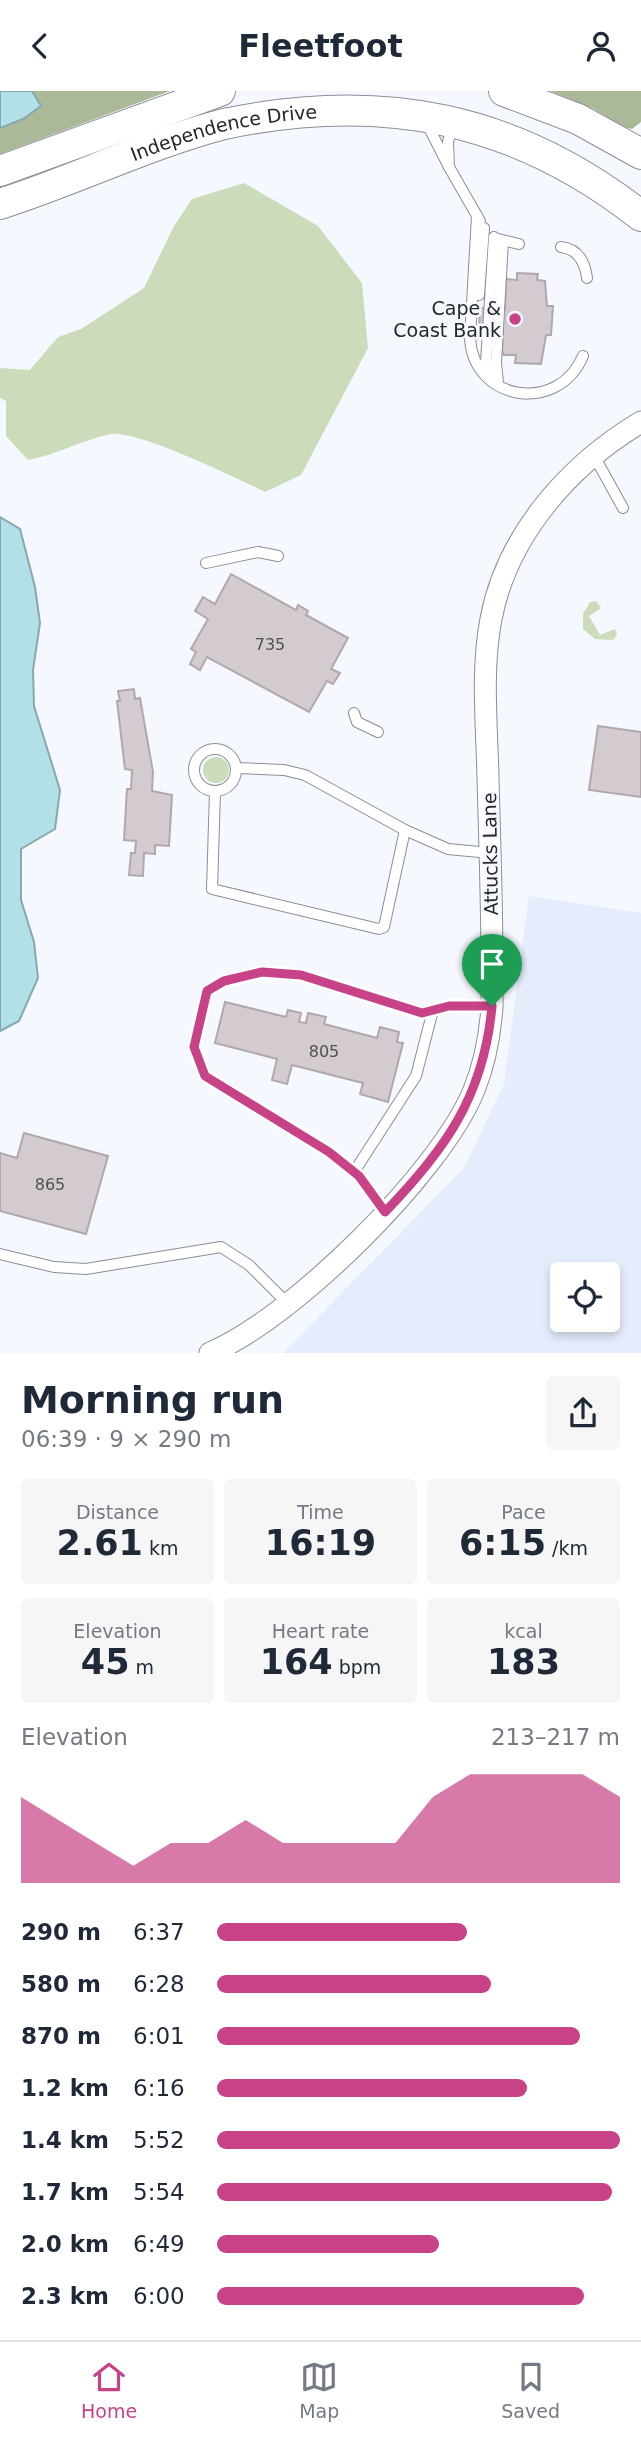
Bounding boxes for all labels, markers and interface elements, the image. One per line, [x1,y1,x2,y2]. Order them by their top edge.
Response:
icon: back [21,27,59,65]
text: Fleetfoot [238,27,403,65]
icon: person [582,27,620,65]
street label: Independence Drive [127,100,318,165]
place label: Cape & Coast Bank [393,297,501,341]
marker: Cape & Coast Bank [507,311,523,327]
house number: 735 [255,635,285,654]
street label: Attucks Lane [478,792,502,916]
pin [462,934,522,1006]
icon: arrive [473,945,511,983]
house number: 805 [309,1042,339,1061]
house number: 865 [35,1175,65,1194]
map controls [550,1262,620,1332]
button: locate [550,1262,620,1332]
button: share [546,1376,620,1450]
text: Morning run [21,1378,284,1422]
text: 06:39 · 9 × 290 m [21,1426,231,1452]
text: Distance [76,1501,159,1523]
text: Time [297,1501,344,1523]
text: Pace [501,1501,546,1523]
text: 2.61 [57,1523,143,1563]
text: 16:19 [265,1523,376,1563]
text: 6:15 [459,1523,546,1563]
text: km [143,1537,178,1559]
text: /km [546,1537,588,1559]
text: Elevation [73,1620,162,1642]
text: Heart rate [272,1620,369,1642]
text: kcal [504,1620,543,1642]
text: 45 [81,1642,130,1682]
text: 164 [260,1642,333,1682]
text: 183 [487,1642,560,1682]
text: m [130,1656,154,1678]
text: bpm [333,1656,381,1678]
text: Elevation [21,1724,128,1750]
text: 213–217 m [491,1724,620,1750]
text: 290 m [21,1919,101,1945]
text: 6:37 [133,1919,185,1945]
text: 580 m [21,1971,101,1997]
text: 6:28 [133,1971,185,1997]
text: 870 m [21,2023,101,2049]
text: 6:01 [133,2023,185,2049]
text: 1.2 km [21,2075,109,2101]
text: 6:16 [133,2075,185,2101]
text: 1.4 km [21,2127,109,2153]
text: 5:52 [133,2127,185,2153]
text: 1.7 km [21,2179,109,2205]
text: 5:54 [133,2179,185,2205]
text: 2.0 km [21,2231,109,2257]
text: 6:49 [133,2231,185,2257]
text: 2.3 km [21,2283,109,2309]
text: 6:00 [133,2283,185,2309]
tab: Home [81,2358,137,2422]
tab: Map [299,2358,339,2422]
tab: Saved [501,2358,560,2422]

